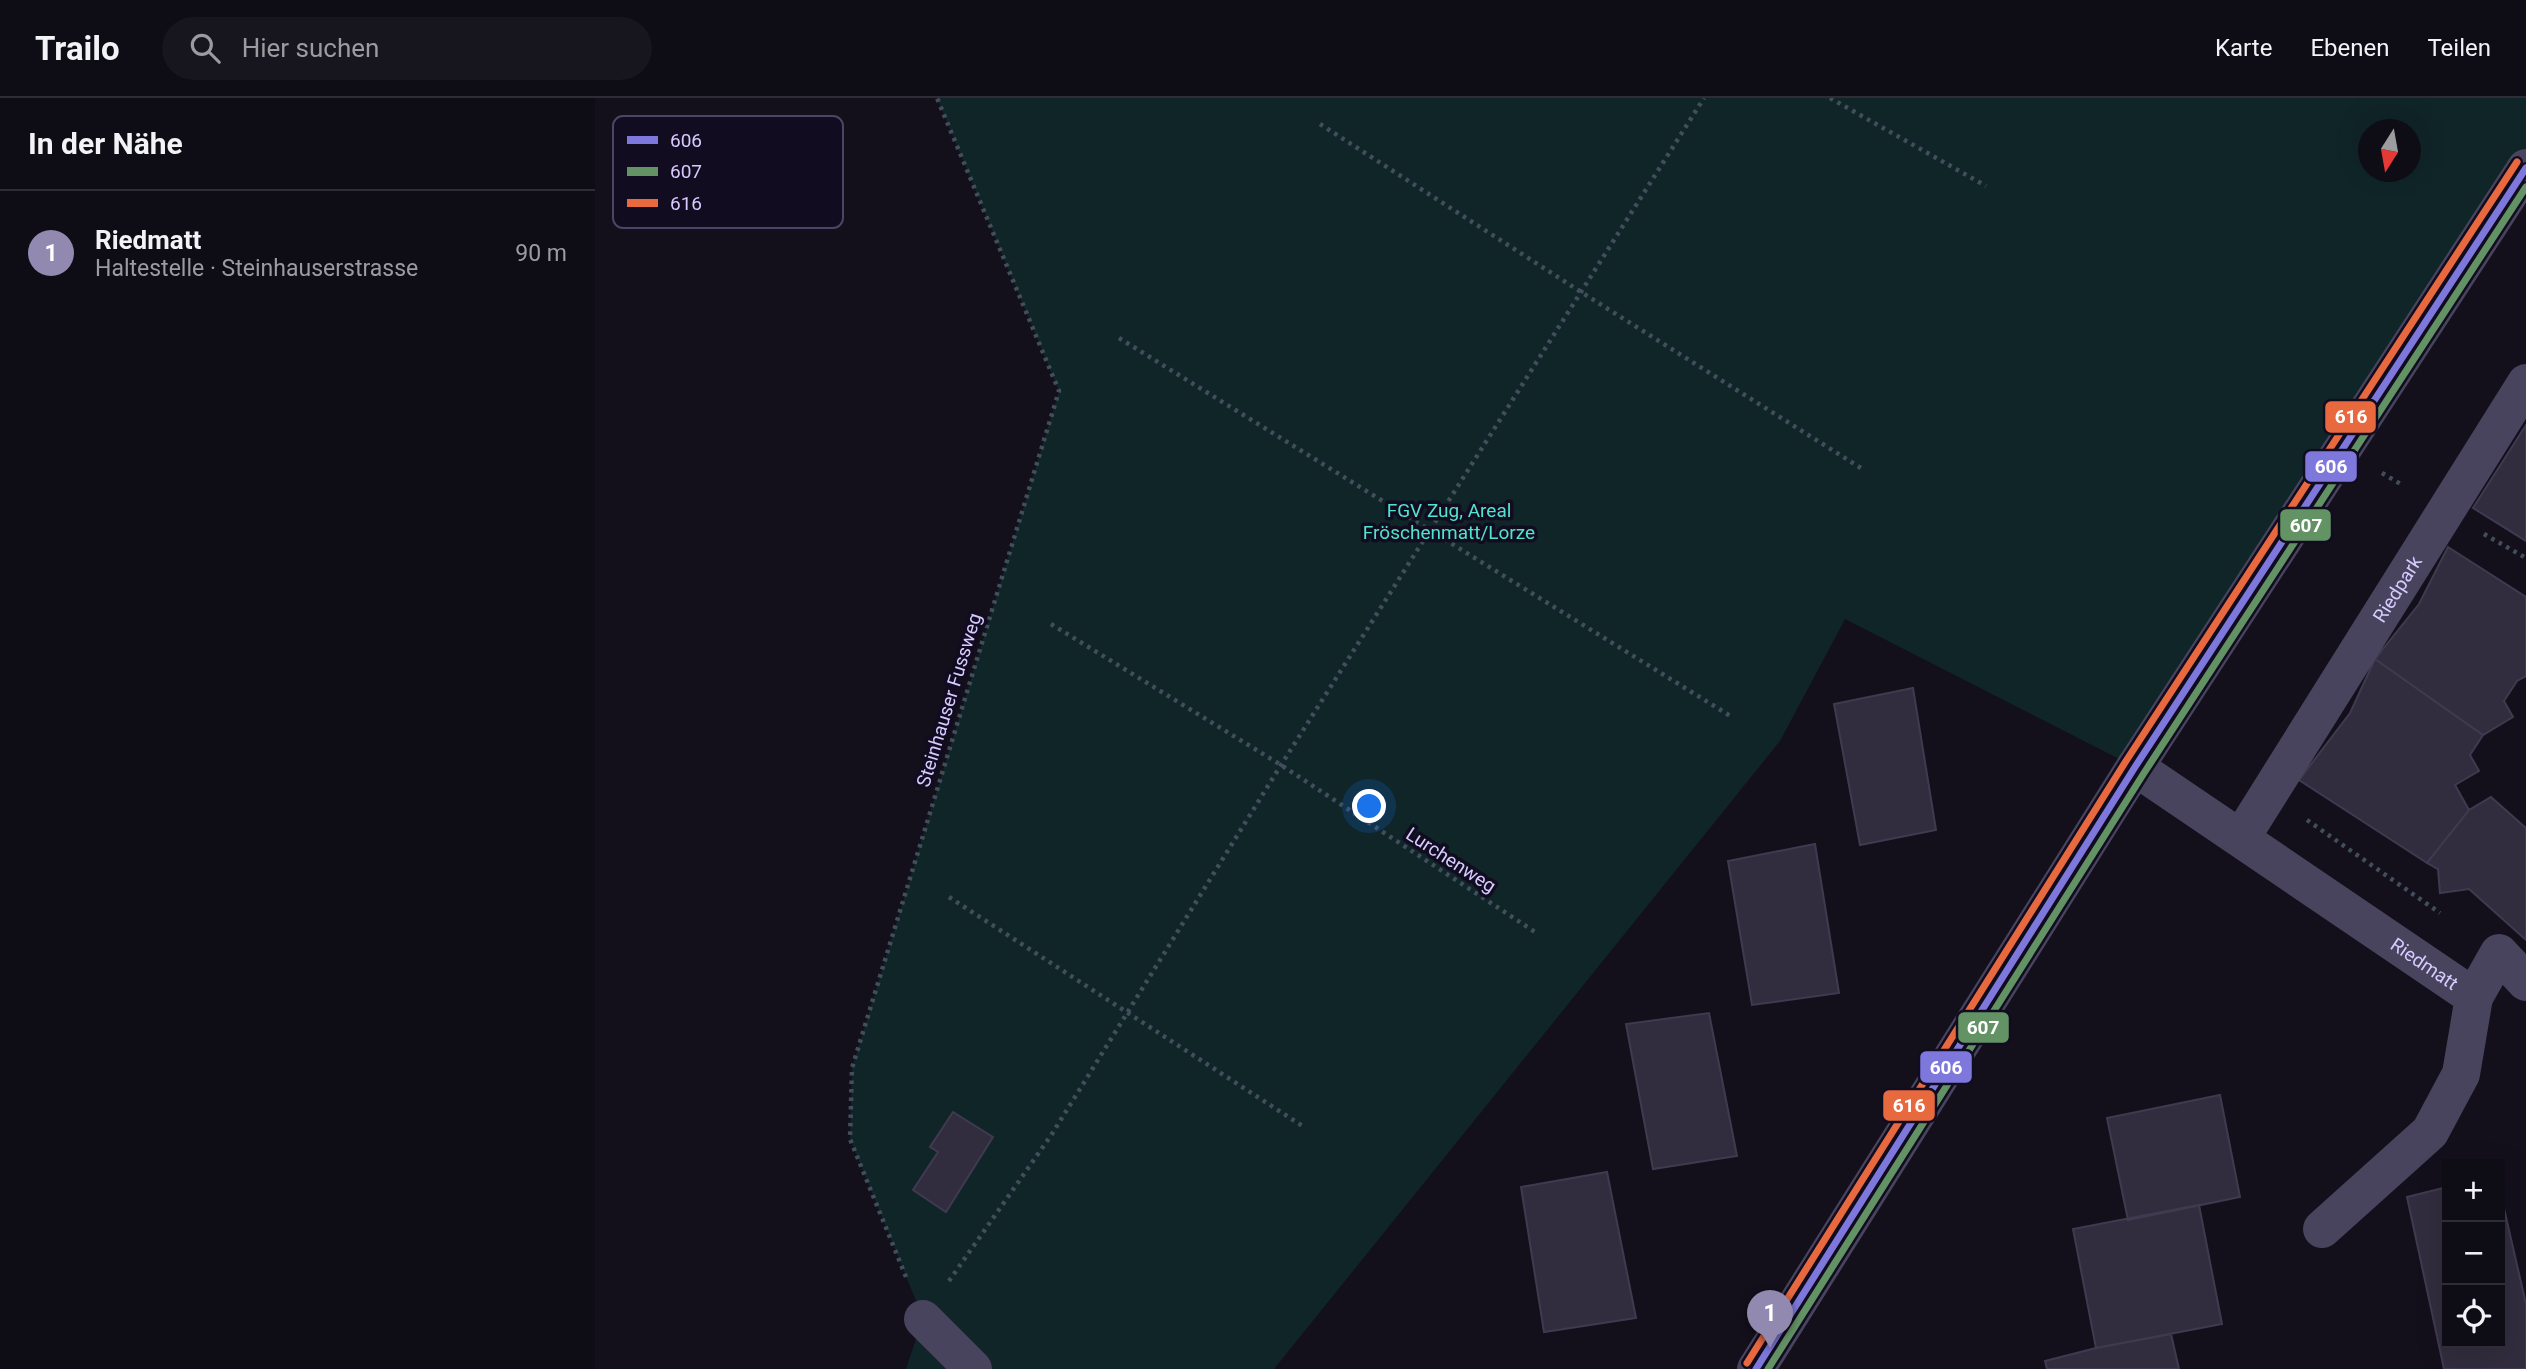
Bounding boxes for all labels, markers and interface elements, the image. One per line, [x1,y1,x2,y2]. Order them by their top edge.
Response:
search box [162,17,652,80]
text: Trailo [35,29,120,68]
icon: search [186,29,224,67]
text: Hier suchen [242,33,379,63]
text: Karte [2215,34,2272,62]
text: Ebenen [2310,34,2389,62]
text: Teilen [2427,34,2491,62]
legend [613,116,843,228]
north arrow [2358,119,2421,182]
text: In der Nähe [28,126,183,161]
text: 606 [670,129,702,152]
text: 607 [670,160,702,183]
text: 616 [670,192,702,215]
text: Riedmatt [95,225,201,255]
text: 1 [44,240,58,267]
text: 90 m [515,240,567,267]
text: Haltestelle · Steinhauserstrasse [95,255,418,282]
line badge: 616 [2324,400,2377,434]
text: 616 [2335,405,2367,428]
line badge: 606 [2304,450,2358,483]
text: 606 [2315,455,2347,478]
park label: FGV Zug, Areal Fröschenmatt/Lorze [1363,499,1535,544]
line badge: 607 [2279,508,2332,542]
text: 607 [2290,514,2322,537]
street label: Riedpark [2368,551,2427,626]
street label: Steinhauser Fussweg [912,610,986,790]
your location [1352,789,1386,823]
street label: Lurchenweg [1402,822,1500,898]
street label: Riedmatt [2386,932,2463,995]
line badge: 607 [1957,1011,2010,1044]
text: 607 [1967,1016,1999,1039]
line badge: 606 [1919,1050,1973,1084]
text: 606 [1930,1056,1962,1079]
line badge: 616 [1882,1089,1936,1122]
text: 616 [1893,1094,1925,1117]
map controls [2442,1159,2505,1348]
button: + [2442,1159,2505,1222]
button: − [2442,1222,2505,1285]
button: locate [2442,1285,2505,1348]
pin: 1 [1747,1290,1793,1348]

